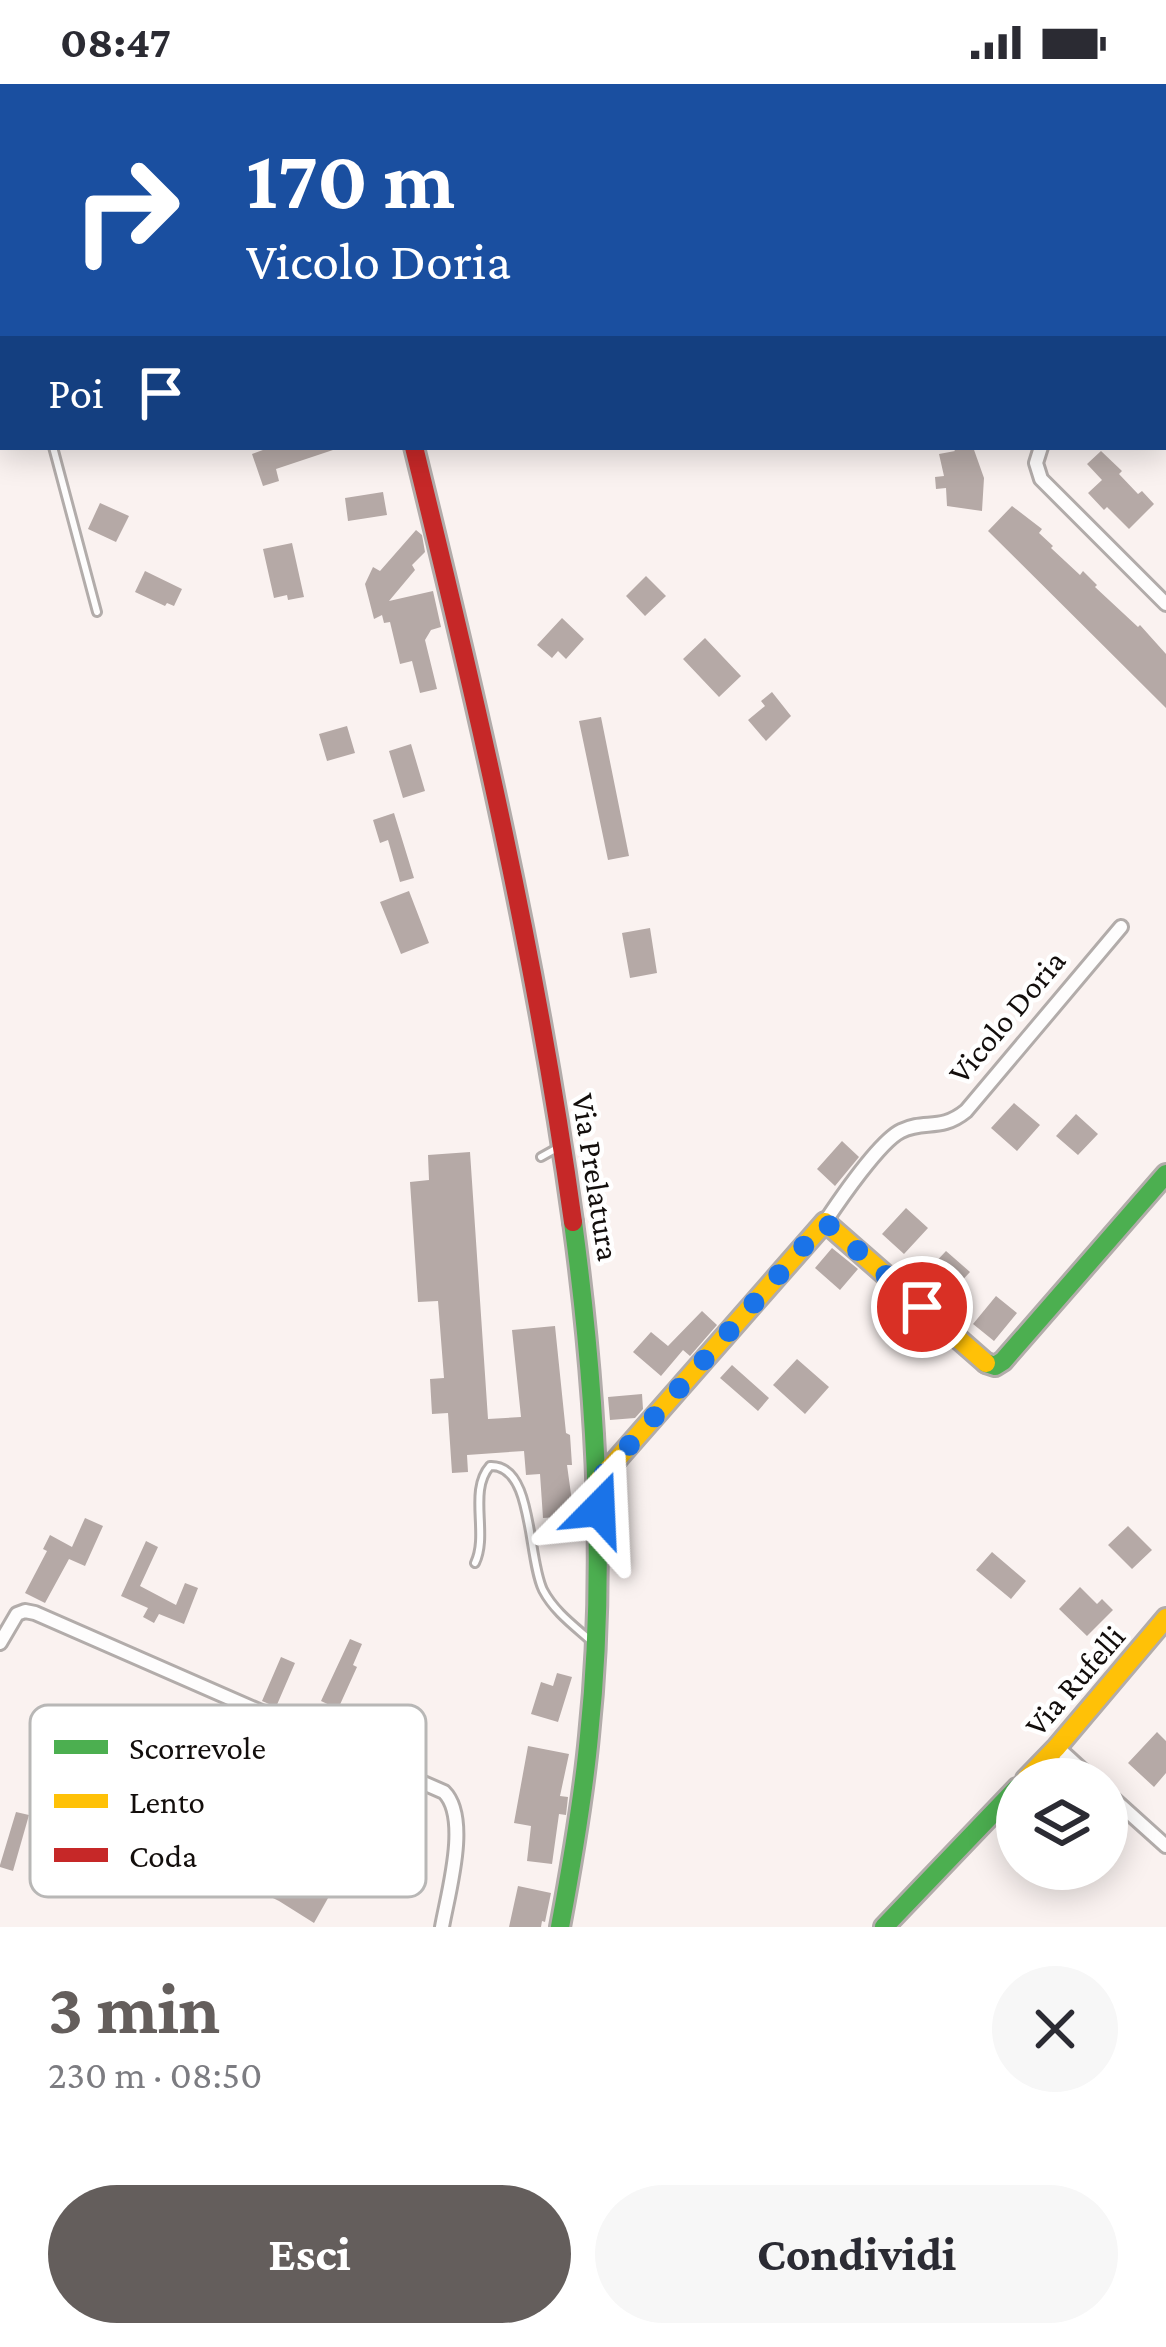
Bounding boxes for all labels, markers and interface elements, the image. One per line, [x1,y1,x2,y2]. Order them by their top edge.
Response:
text: 08:47 [60,17,171,67]
icon: right [48,132,204,288]
text: 170 m [246,133,455,226]
text: Vicolo Doria [246,231,511,291]
icon: arrive [128,360,194,426]
text: Poi [48,368,104,418]
street label: Vicolo Doria [940,942,1073,1090]
street label: Via Prelatura [565,1091,628,1264]
pin [871,1256,973,1358]
icon: arrive [889,1274,955,1340]
position arrow [536,1446,662,1572]
street label: Via Rufelli [1017,1618,1132,1743]
legend [30,1705,426,1897]
text: Scorrevole [129,1729,266,1766]
map controls [996,1758,1128,1890]
button: layers [996,1758,1128,1890]
text: Lento [129,1783,205,1820]
text: Coda [129,1837,197,1874]
button: close [992,1966,1118,2092]
text: 3 min [48,1968,220,2048]
text: 230 m · 08:50 [48,2053,262,2096]
button: Esci [48,2185,571,2323]
button: Condividi [595,2185,1118,2323]

